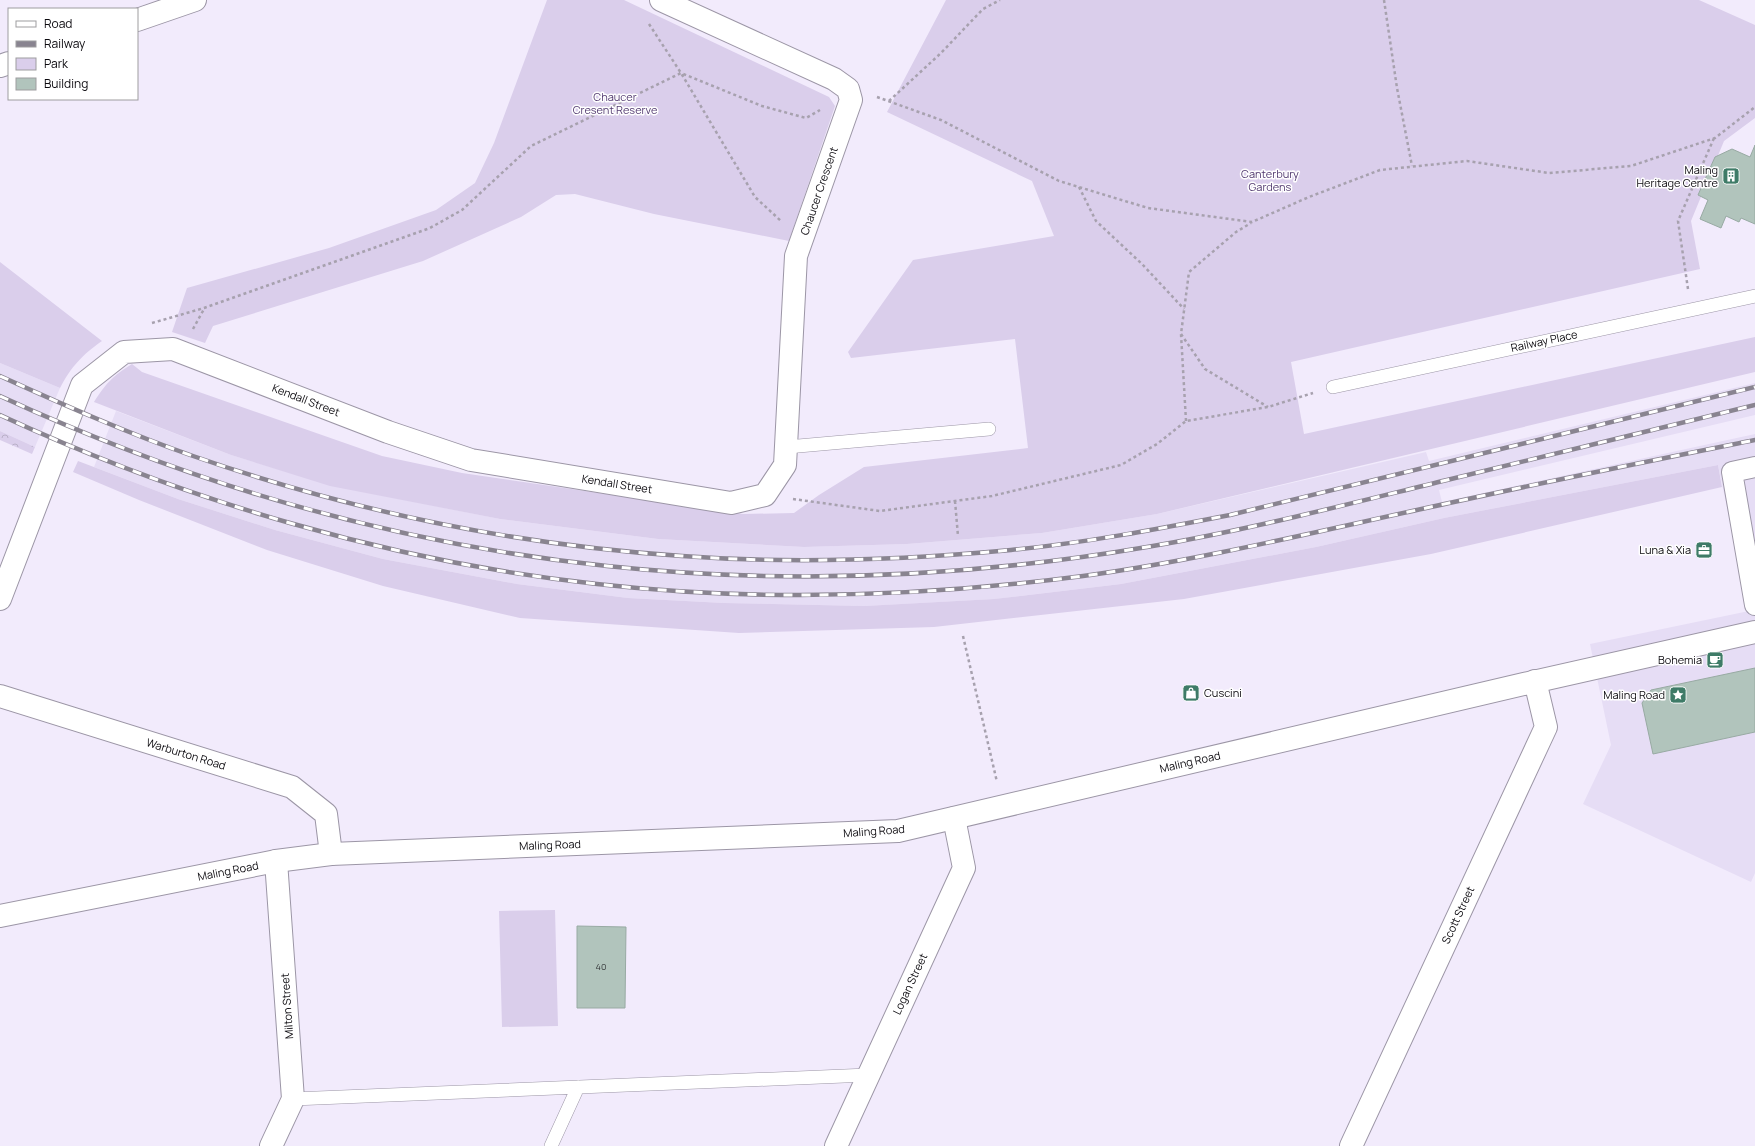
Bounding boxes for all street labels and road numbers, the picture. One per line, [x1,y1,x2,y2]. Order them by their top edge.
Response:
street label: Chaucer Crescent [796,145,841,237]
street label: Railway Place [1509,326,1579,355]
street label: Kendall Street [270,380,342,419]
street label: Kendall Street [581,471,653,496]
street label: Warburton Road [145,734,228,773]
street label: Maling Road [1158,747,1222,776]
street label: Maling Road [843,821,905,840]
street label: Maling Road [519,836,581,853]
street label: Maling Road [196,857,260,884]
street label: Scott Street [1438,884,1477,946]
street label: Logan Street [889,951,930,1017]
street label: Milton Street [277,973,296,1040]

